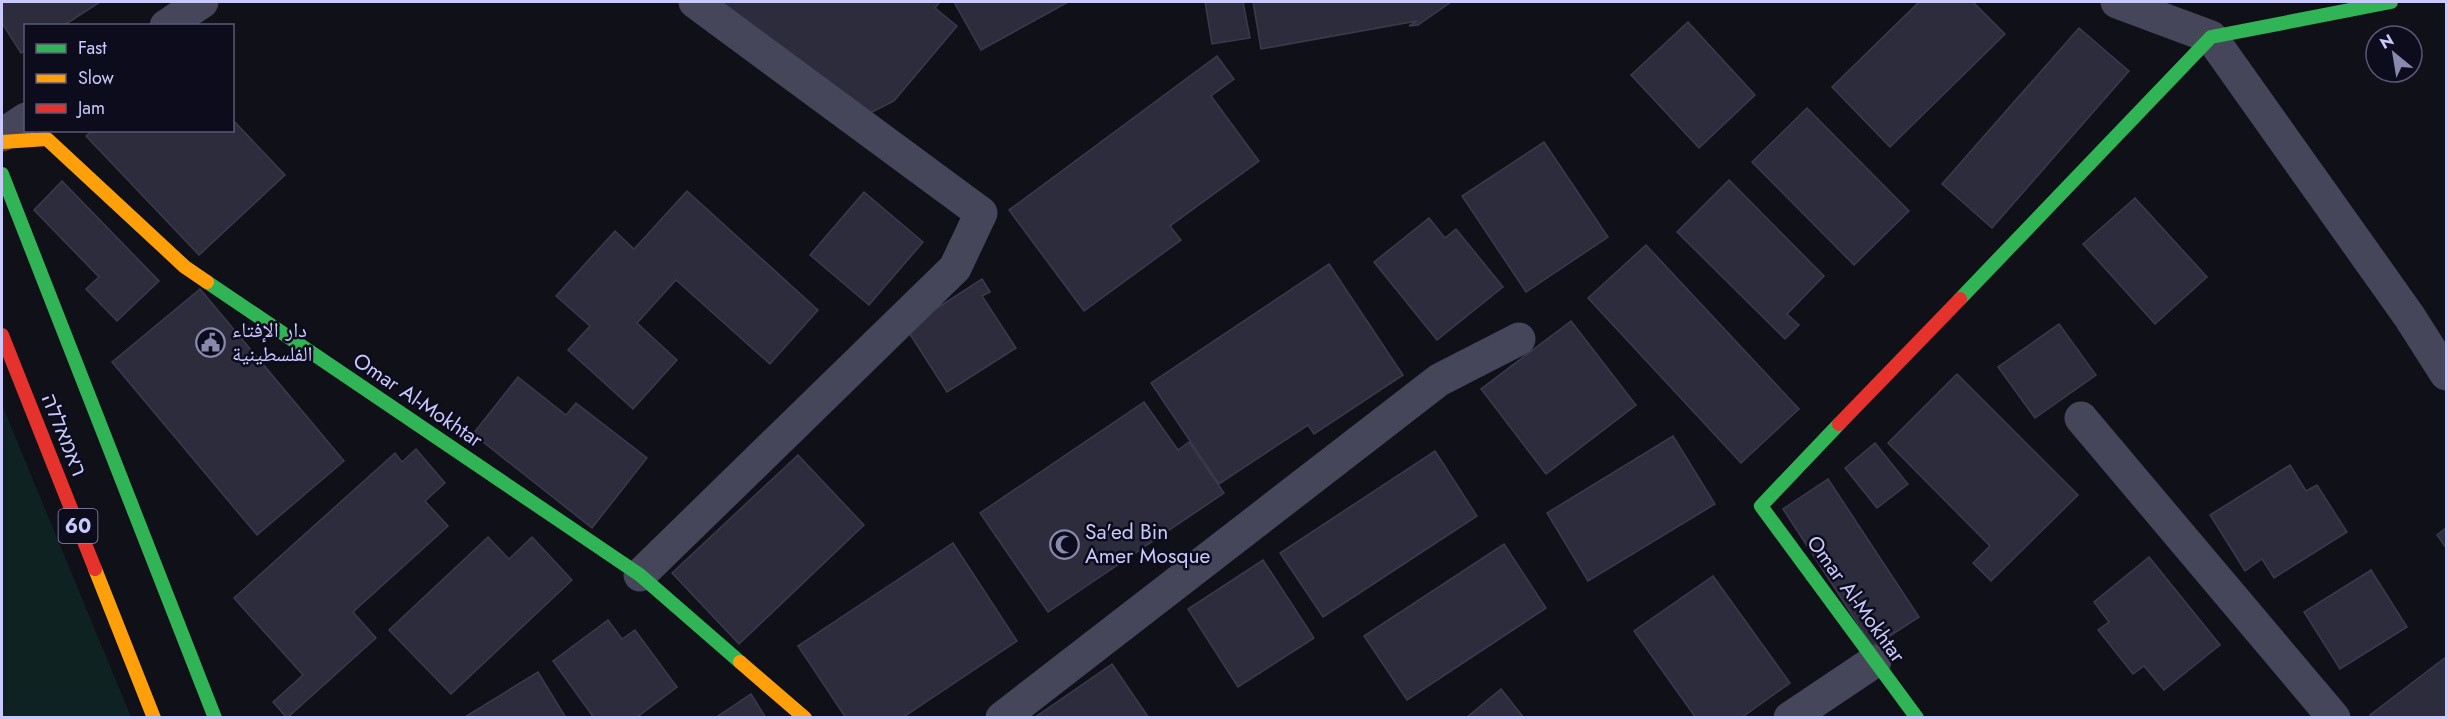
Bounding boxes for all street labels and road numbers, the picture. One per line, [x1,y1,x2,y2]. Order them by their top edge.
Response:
street label: Omar Al-Mokhtar [347,345,490,455]
street label: ראמאללה [34,389,94,481]
road number: 60 [58,509,98,543]
street label: Omar Al-Mokhtar [1800,529,1913,669]

